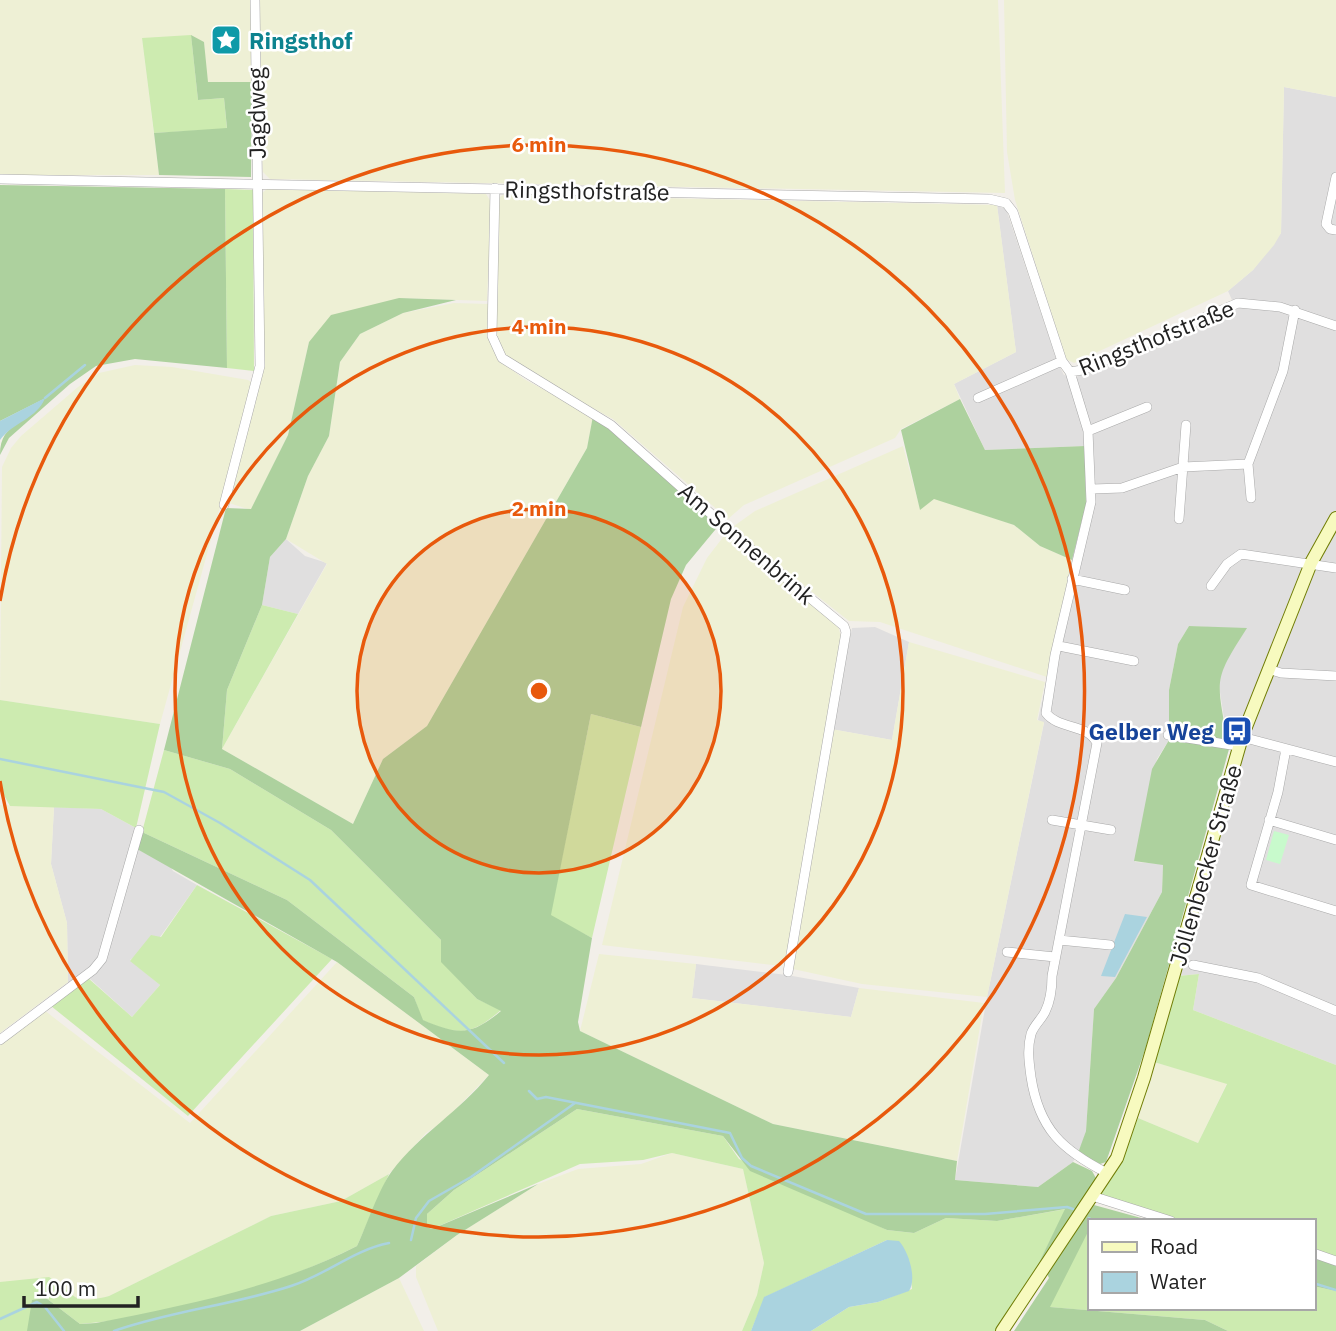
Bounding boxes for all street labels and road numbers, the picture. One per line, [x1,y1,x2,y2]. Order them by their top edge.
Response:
street label: Jagdweg [240,67,272,159]
street label: Ringsthofstraße [504,174,670,206]
street label: Ringsthofstraße [1074,292,1238,382]
street label: Am Sonnenbrink [673,476,821,610]
street label: Jöllenbecker Straße [1162,761,1248,969]

